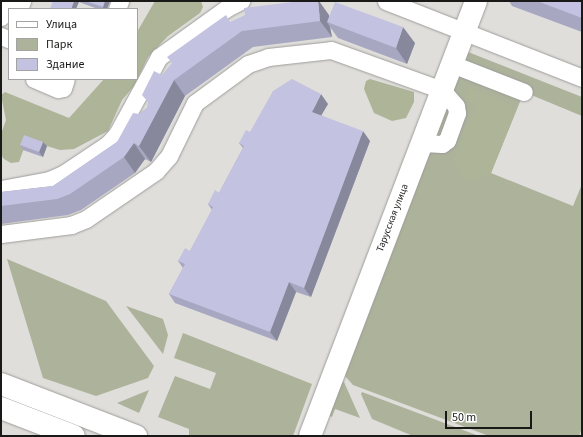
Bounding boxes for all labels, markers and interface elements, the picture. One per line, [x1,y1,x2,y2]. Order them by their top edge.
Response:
legend [8,8,138,80]
text: Улица [46,16,77,33]
text: Парк [46,36,72,53]
text: Здание [46,56,85,73]
street label: Тарусская улица [375,182,411,254]
scale bar [447,403,534,429]
text: 50 m [452,409,476,426]

